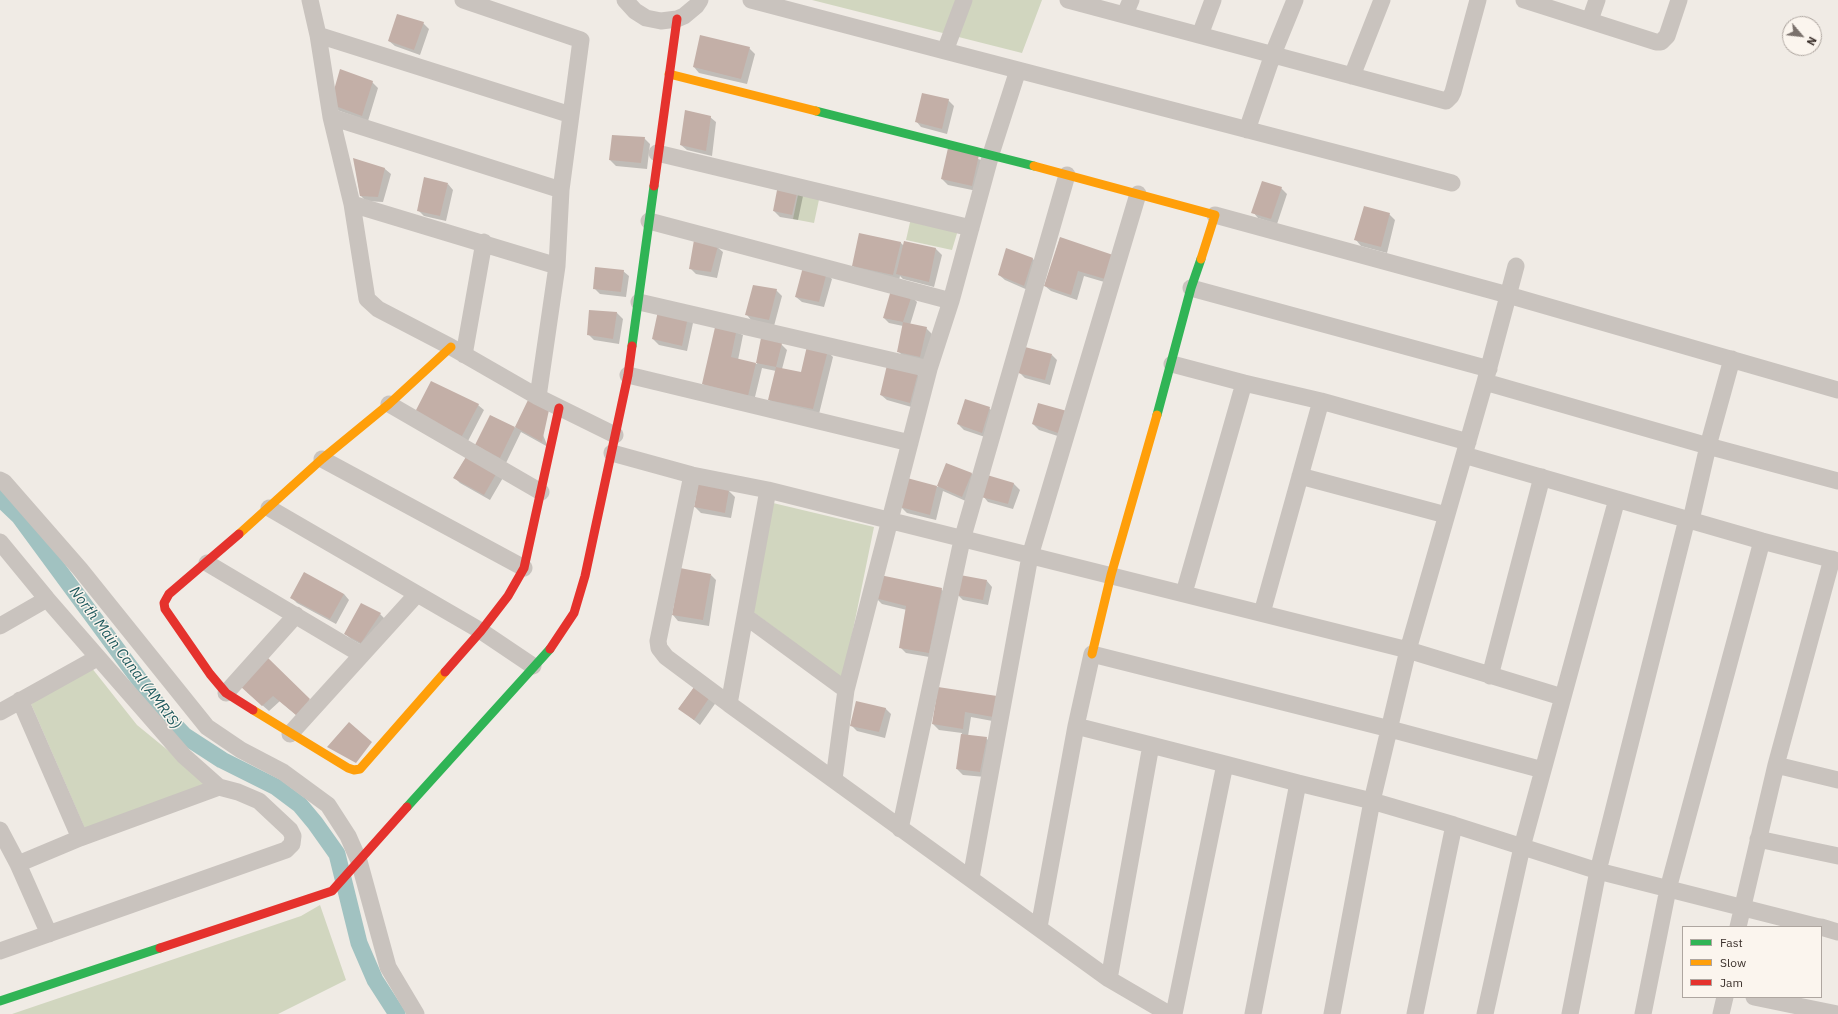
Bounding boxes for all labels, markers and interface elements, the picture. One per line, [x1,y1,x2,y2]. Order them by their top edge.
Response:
north arrow [1782,16,1822,56]
text: N [1804,34,1820,48]
water label: North Main Canal (AMRIS) [65,583,185,733]
legend [1682,926,1822,998]
text: Fast [1720,935,1743,950]
text: Slow [1720,955,1746,970]
text: Jam [1720,975,1743,990]

